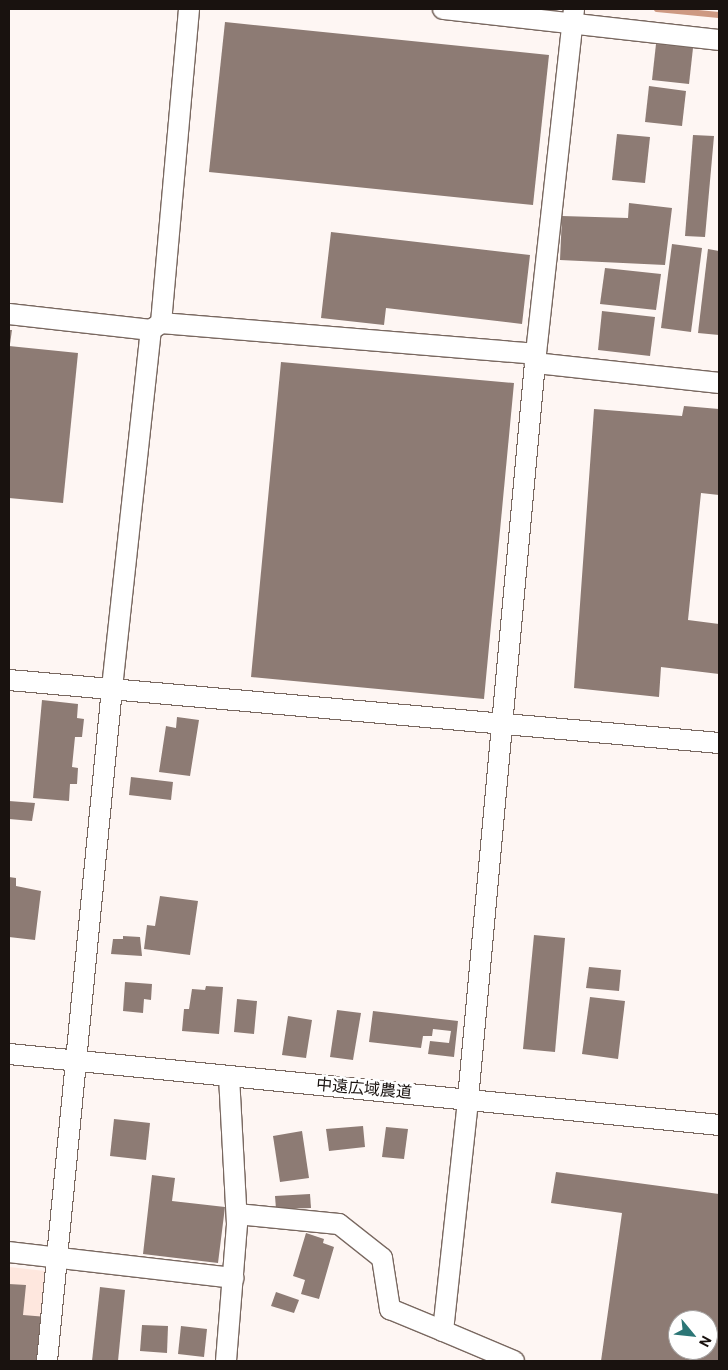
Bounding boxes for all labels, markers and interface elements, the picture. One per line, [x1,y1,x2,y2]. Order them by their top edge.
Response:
street label: 中遠広域農道 [315,1075,413,1103]
north arrow [668,1310,718,1360]
text: N [696,1333,715,1350]

